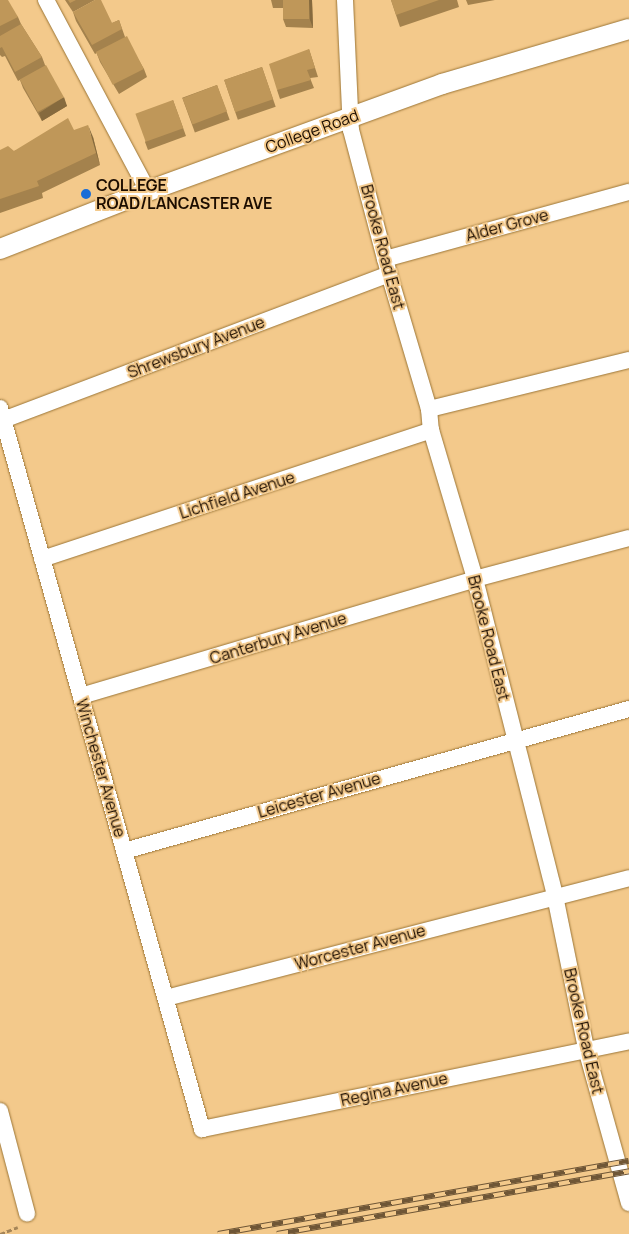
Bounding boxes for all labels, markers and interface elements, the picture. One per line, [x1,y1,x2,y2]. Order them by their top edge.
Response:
street label: College Road [263,105,361,157]
place label: COLLEGE ROAD/LANCASTER AVE [96,175,272,213]
street label: Brooke Road East [357,182,409,312]
marker: COLLEGE ROAD/LANCASTER AVE [80,188,92,200]
street label: Alder Grove [464,205,550,245]
street label: Shrewsbury Avenue [125,312,267,382]
street label: Lichfield Avenue [177,467,297,523]
street label: Brooke Road East [464,573,514,703]
street label: Canterbury Avenue [207,608,349,668]
street label: Winchester Avenue [72,697,130,839]
street label: Leicester Avenue [255,768,383,822]
street label: Worcester Avenue [292,920,428,974]
street label: Brooke Road East [560,966,608,1096]
street label: Regina Avenue [339,1068,449,1110]

